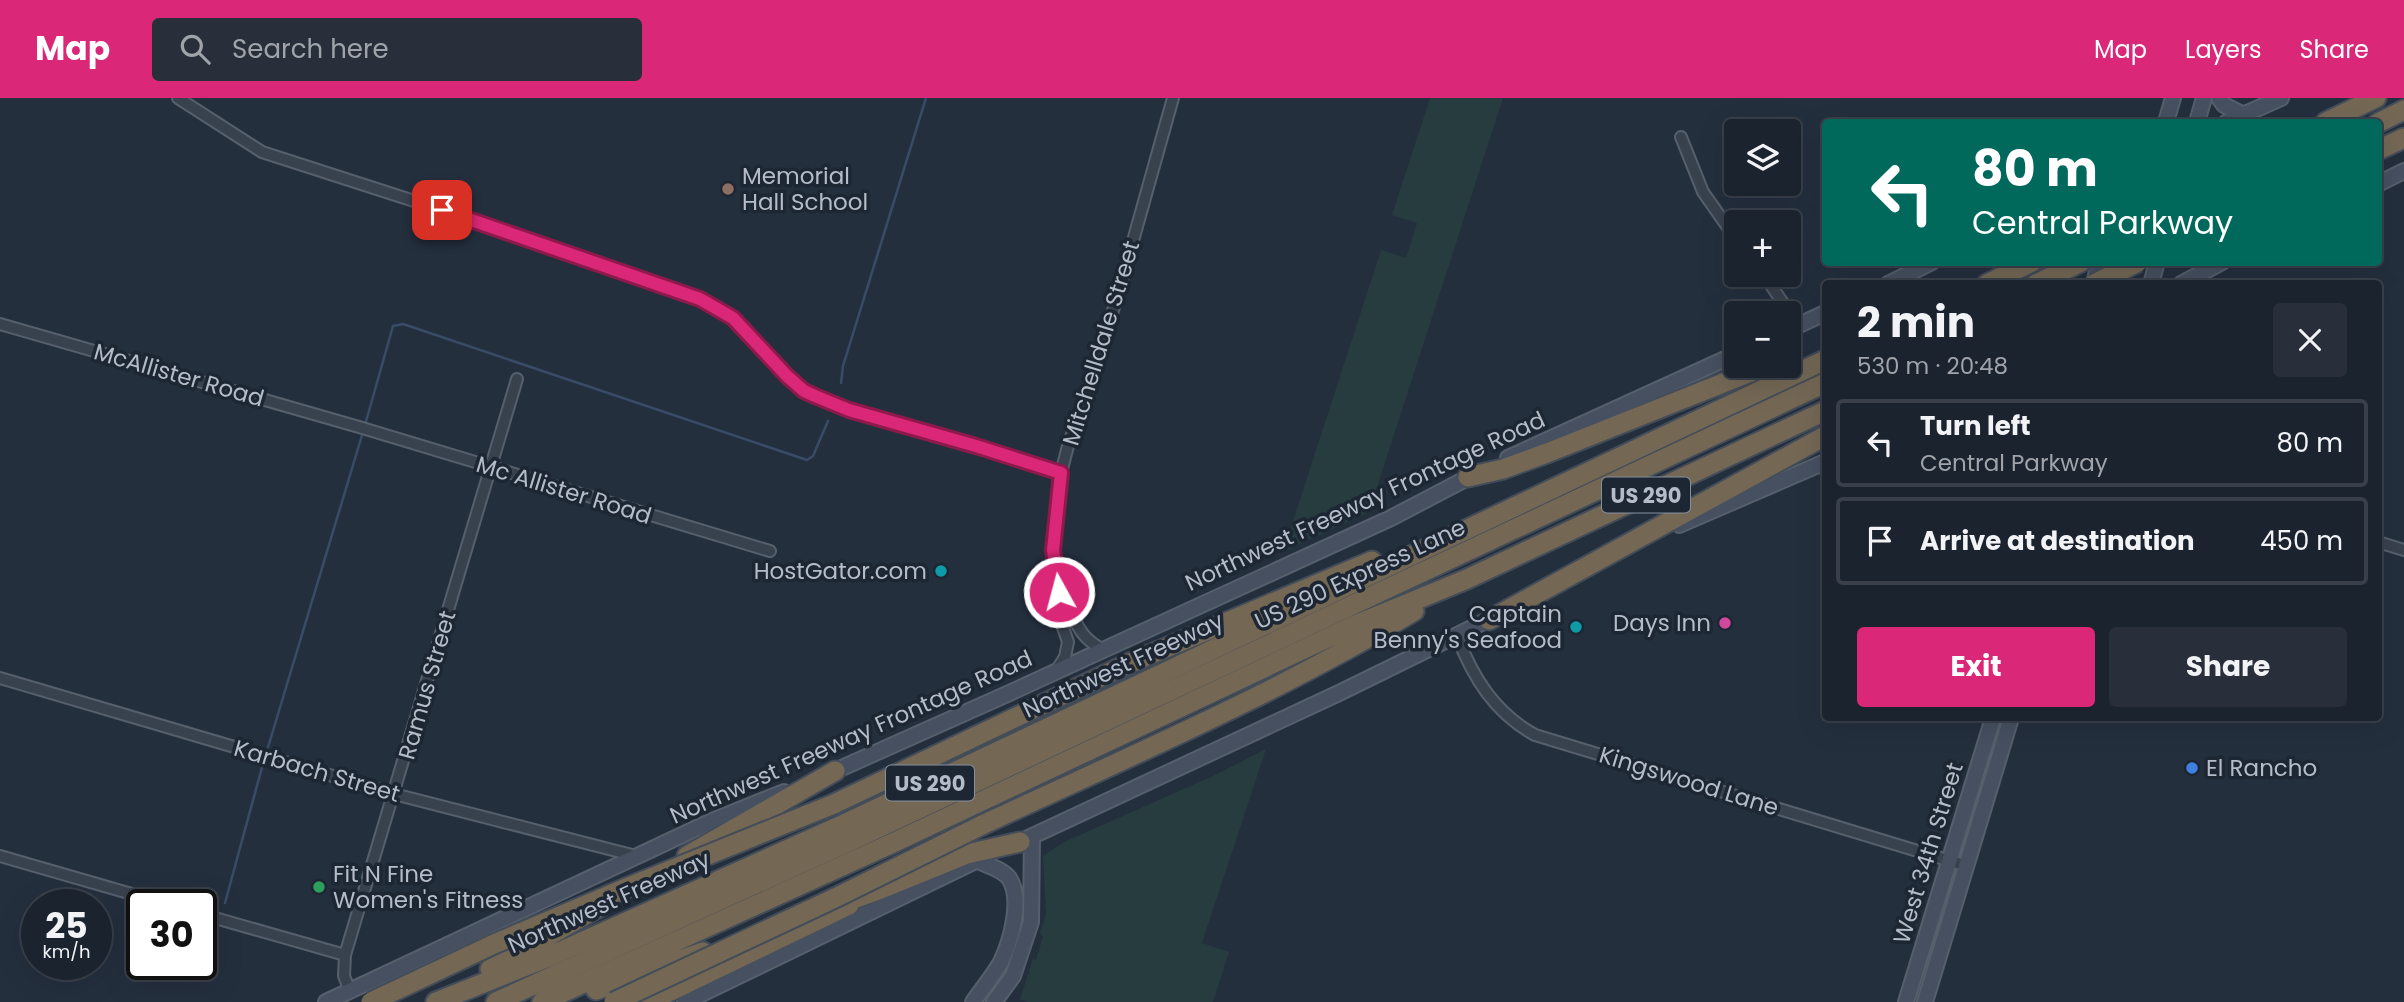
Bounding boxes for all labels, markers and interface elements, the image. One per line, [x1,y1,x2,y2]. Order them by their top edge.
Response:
search box [152,18,642,81]
text: Map [35,25,110,72]
icon: search [176,30,214,68]
text: Search here [232,31,389,67]
text: Map [2094,33,2147,66]
text: Layers [2185,33,2261,66]
text: Share [2299,33,2369,66]
map controls [1724,119,1801,378]
button: layers [1724,119,1801,196]
text: 80 m [1972,135,2098,203]
icon: left [1857,147,1948,238]
place label: Memorial Hall School [742,160,868,218]
pin [412,180,472,240]
marker: Memorial Hall School [720,181,736,197]
icon: arrive [423,191,461,229]
text: Central Parkway [1972,200,2233,245]
button: + [1724,210,1801,287]
street label: Mitchelldale Street [1055,237,1147,449]
text: 2 min [1857,293,1975,352]
button: − [1724,301,1801,378]
button: close [2273,303,2347,377]
street label: McAllister Road [90,335,268,415]
text: 530 m · 20:48 [1857,350,2008,382]
street label: Northwest Freeway Frontage Road [1180,403,1550,599]
text: Turn left [1920,408,2031,444]
icon: left [1861,424,1899,462]
text: 80 m [2277,425,2343,461]
text: Central Parkway [1920,447,2108,479]
street label: Mc Allister Road [473,448,655,532]
road number: US 290 [1602,478,1690,512]
street label: US 290 Express Lane [1249,511,1471,637]
icon: arrive [1861,522,1899,560]
text: Arrive at destination [1920,523,2195,559]
text: 450 m [2260,523,2343,559]
place label: HostGator.com [754,555,927,587]
position arrow [1022,555,1096,629]
marker: HostGator.com [933,563,949,579]
place label: Captain Benny's Seafood [1374,598,1562,656]
street label: Northwest Freeway [1017,604,1229,726]
street label: Ramus Street [390,607,464,763]
place label: Days Inn [1613,607,1711,639]
marker: Days Inn [1717,615,1733,631]
marker: Captain Benny's Seafood [1568,619,1584,635]
button: Exit [1857,627,2095,707]
button: Share [2109,627,2347,707]
street label: Northwest Freeway Frontage Road [665,642,1037,832]
street label: Karbach Street [230,732,404,810]
street label: Kingswood Lane [1595,738,1783,824]
place label: El Rancho [2206,752,2317,784]
street label: West 34th Street [1885,759,1971,947]
marker: El Rancho [2184,760,2200,776]
road number: US 290 [886,766,974,800]
street label: Northwest Freeway [503,843,715,961]
place label: Fit N Fine Women's Fitness [333,858,523,916]
marker: Fit N Fine Women's Fitness [311,879,327,895]
speed limit sign: 30 [126,889,217,980]
text: 25 [45,901,88,950]
text: km/h [43,939,90,964]

